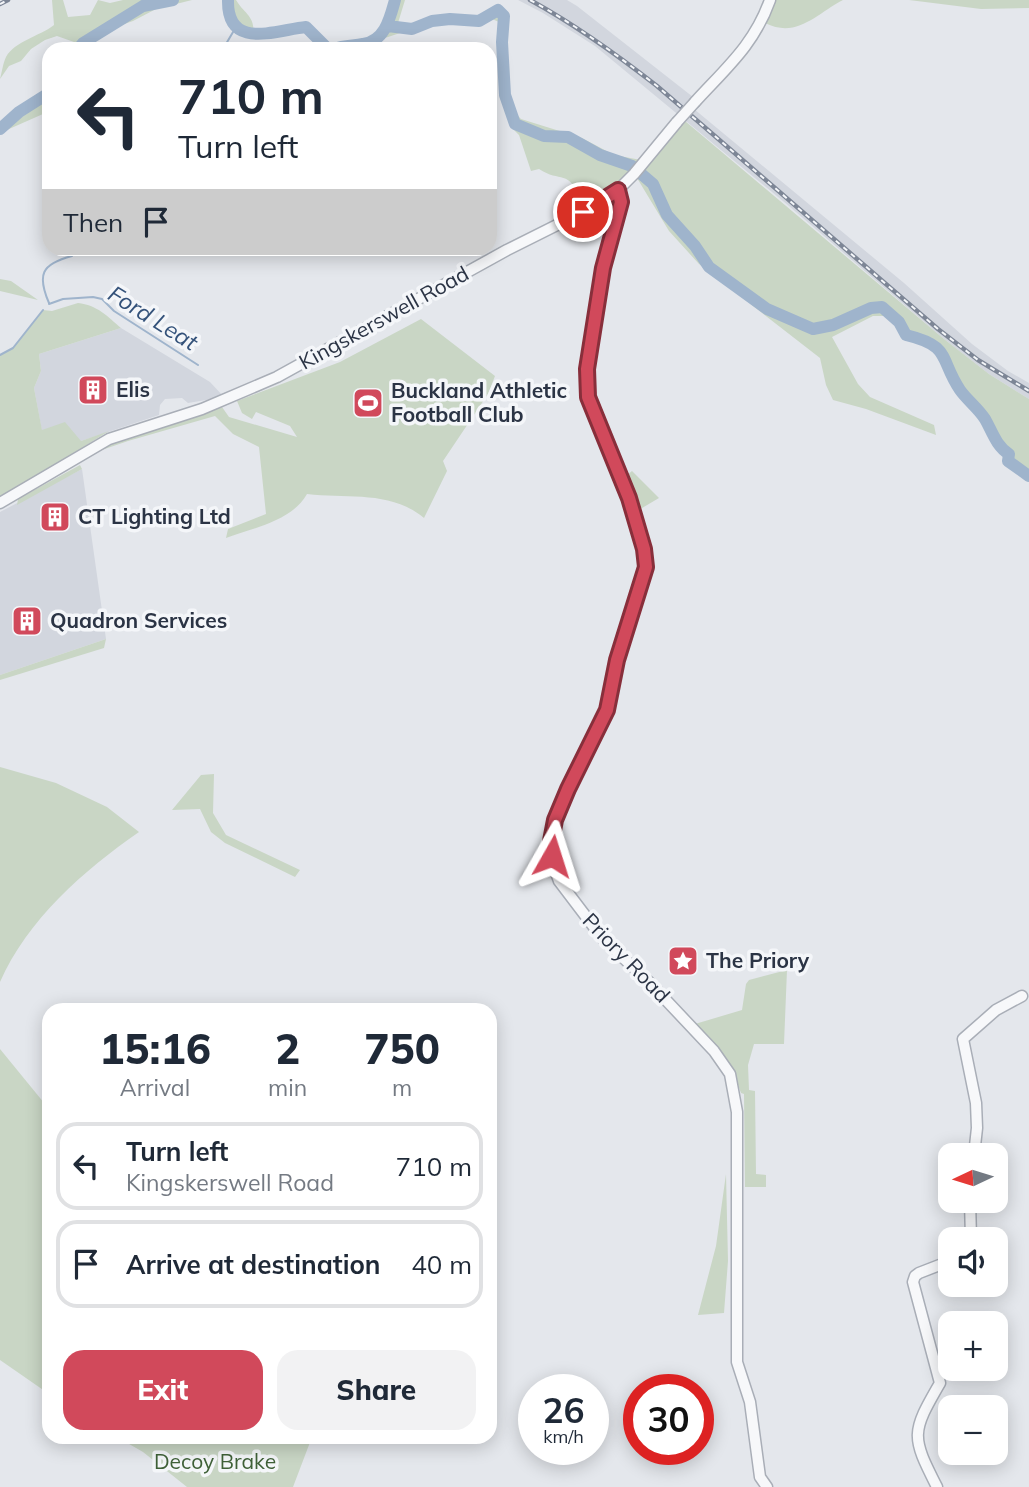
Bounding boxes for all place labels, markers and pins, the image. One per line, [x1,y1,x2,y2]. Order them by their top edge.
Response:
pin [553,182,613,242]
building icon: Elis [76,373,110,407]
place label: Elis [116,376,150,402]
place label: Buckland Athletic Football Club [391,377,567,427]
sports icon: Buckland Athletic Football Club [351,386,385,420]
building icon: CT Lighting Ltd [38,500,72,534]
place label: CT Lighting Ltd [78,503,231,529]
building icon: Quadron Services [10,604,44,638]
place label: Quadron Services [50,607,227,633]
place icon: The Priory [666,944,700,978]
place label: The Priory [706,947,810,973]

